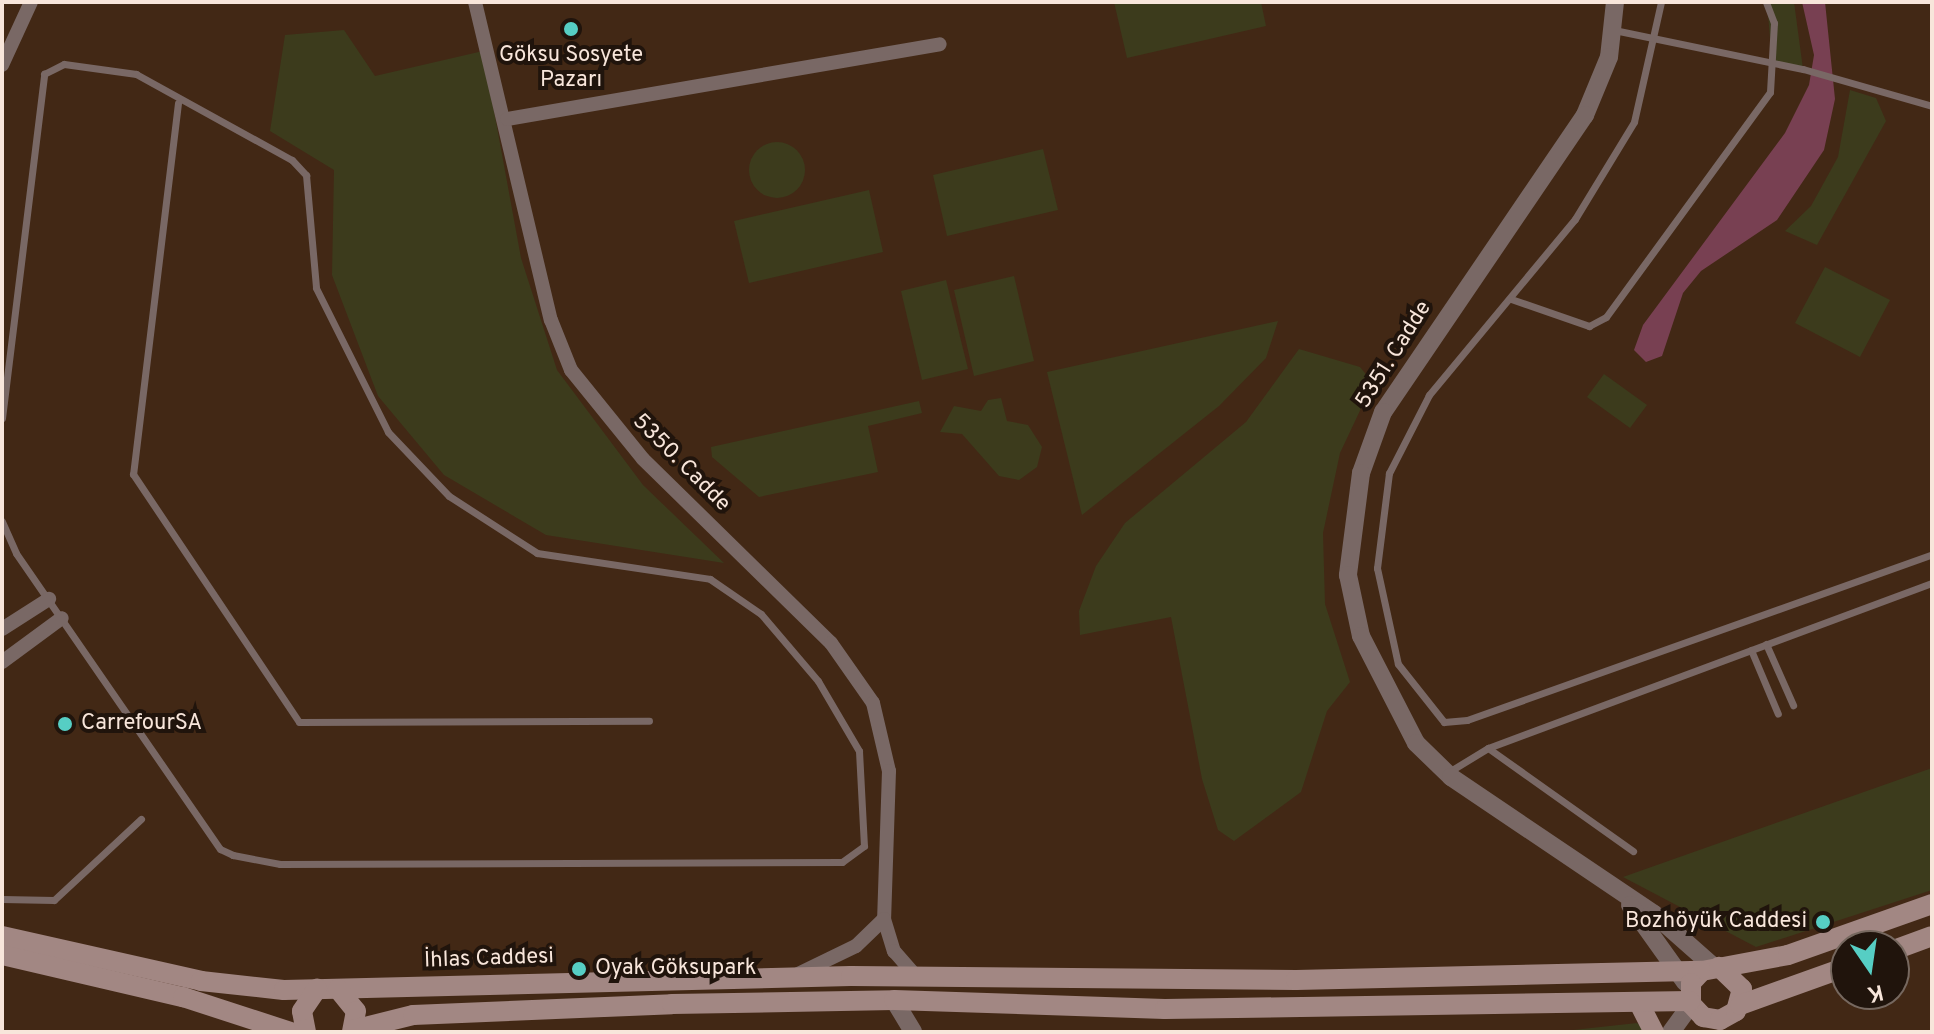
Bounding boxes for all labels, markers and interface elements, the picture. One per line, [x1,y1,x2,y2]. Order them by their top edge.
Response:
marker: Göksu Sosyete Pazarı [562,20,580,38]
place label: Göksu Sosyete Pazarı [499,42,643,94]
street label: 5351. Cadde [1351,297,1437,413]
street label: 5350. Cadde [627,409,735,517]
place label: CarrefourSA [81,711,202,737]
marker: CarrefourSA [56,715,74,733]
place label: Bozhöyük Caddesi [1625,909,1807,935]
marker: Bozhöyük Caddesi [1814,913,1832,931]
north arrow [1830,930,1910,1010]
street label: İhlas Caddesi [424,944,554,974]
place label: Oyak Göksupark [595,956,756,982]
marker: Oyak Göksupark [570,960,588,978]
text: K [1864,977,1886,1007]

